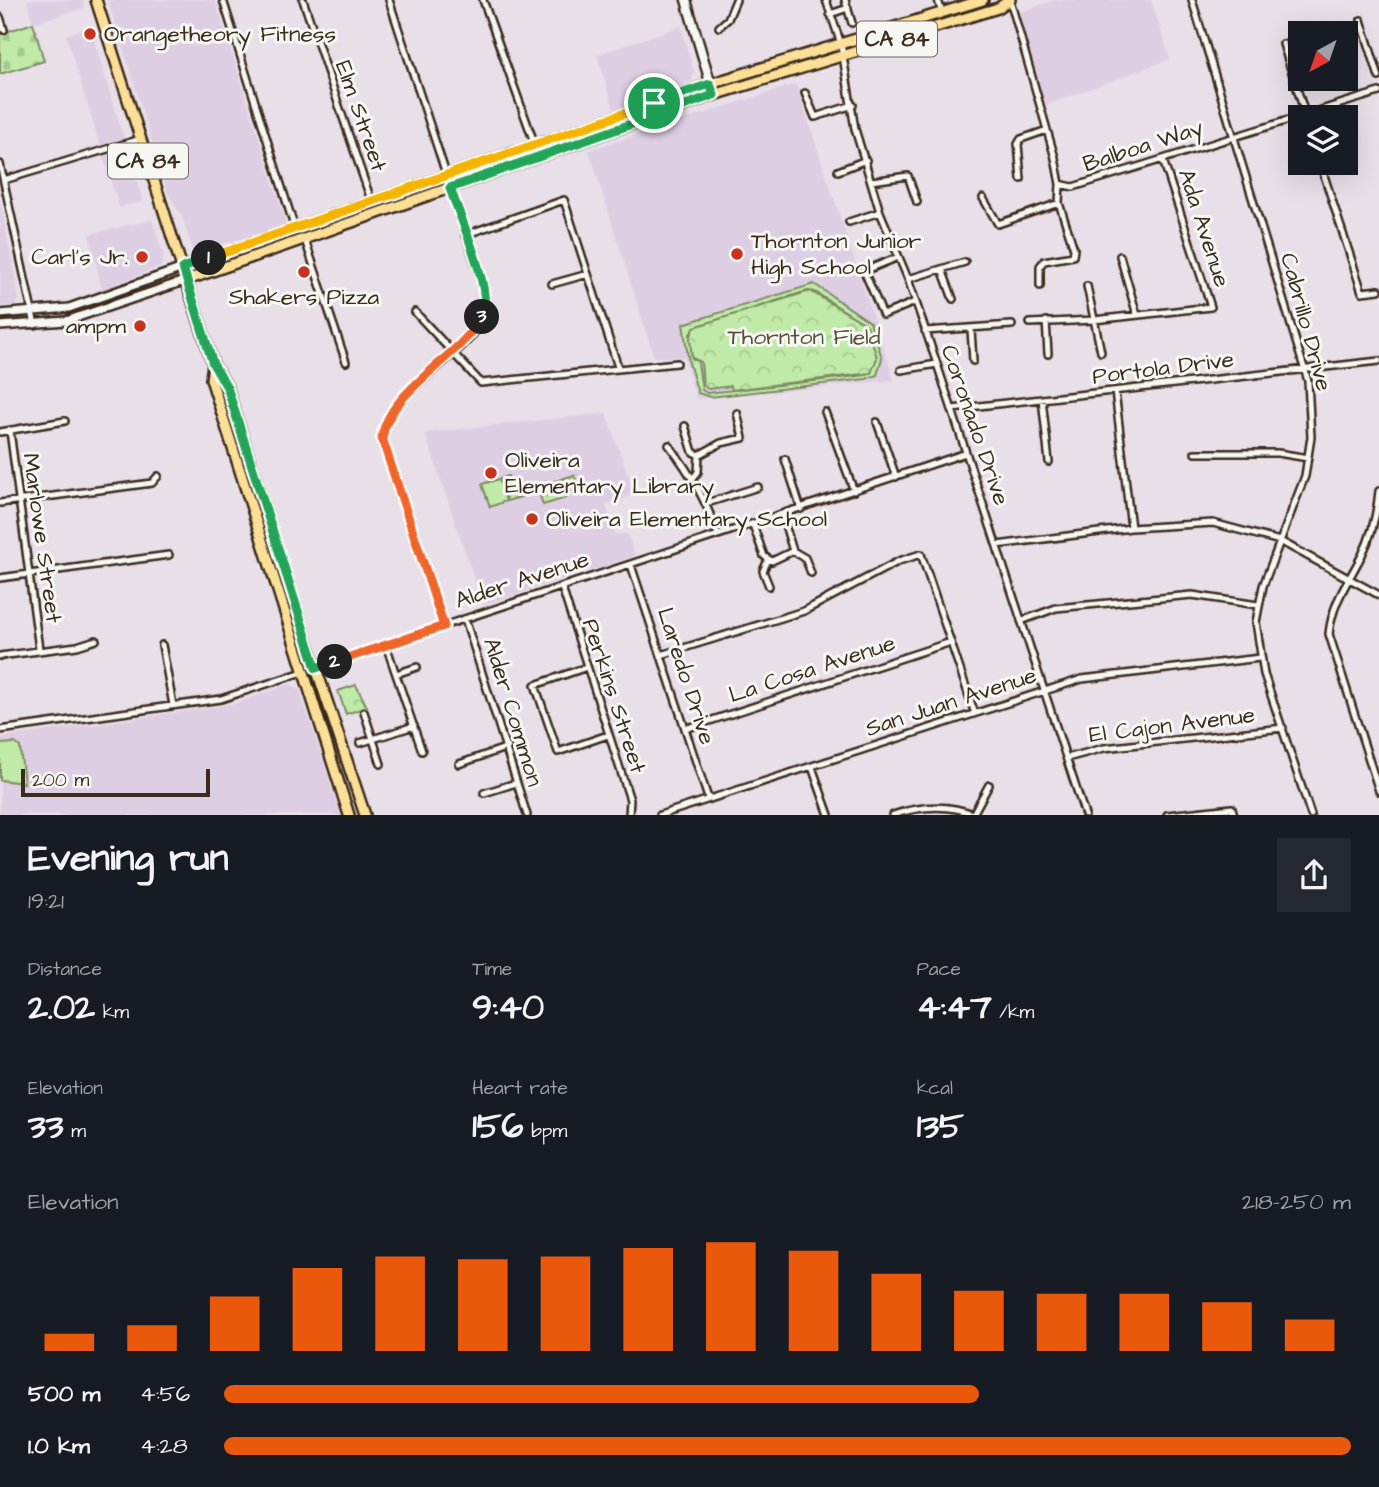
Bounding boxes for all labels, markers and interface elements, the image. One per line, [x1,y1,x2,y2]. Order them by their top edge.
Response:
place label: Orangetheory Fitness [104,18,336,51]
north arrow [1288,21,1358,91]
map controls [1288,21,1358,175]
road number: CA 84 [857,22,937,56]
marker: Orangetheory Fitness [82,26,98,42]
street label: Elm Street [327,56,395,176]
pin [624,73,684,133]
icon: arrive [635,84,673,122]
button: layers [1288,105,1358,175]
street label: Balboa Way [1079,111,1208,181]
road number: CA 84 [108,144,188,178]
street label: Ada Avenue [1170,165,1238,291]
place label: Thornton Junior High School [751,225,922,284]
pin: 1 [192,240,227,276]
place label: Carl's Jr. [31,241,128,273]
text: 1 [207,244,210,271]
marker: Thornton Junior High School [729,246,745,262]
marker: Carl's Jr. [134,249,150,265]
street label: Cabrillo Drive [1272,249,1340,395]
marker: Shakers Pizza [296,264,312,280]
place label: Shakers Pizza [229,281,380,313]
pin: 3 [464,300,500,334]
text: 3 [477,303,486,330]
place label: ampm [66,310,126,342]
marker: ampm [132,318,148,334]
park label: Thornton Field [727,321,881,353]
street label: Coronado Drive [933,341,1017,509]
street label: Portola Drive [1090,343,1236,393]
place label: Oliveira Elementary Library [505,444,714,503]
street label: Marlowe Street [14,451,70,626]
marker: Oliveira Elementary Library [483,465,499,481]
place label: Oliveira Elementary School [546,503,827,536]
marker: Oliveira Elementary School [524,511,540,527]
street label: Alder Avenue [451,543,593,617]
street label: Laredo Drive [649,603,723,749]
street label: Perkins Street [574,615,654,778]
street label: La Cosa Avenue [725,627,899,711]
street label: Alder Common [475,634,551,790]
pin: 2 [318,644,352,680]
text: 2 [329,648,340,675]
street label: San Juan Avenue [861,659,1041,745]
street label: El Cajon Avenue [1087,699,1257,751]
scale bar [21,766,210,798]
text: 200 m [32,767,89,794]
text: Evening run [28,833,229,885]
button: share [1277,838,1351,912]
text: 19:21 [28,885,64,917]
text: Distance [28,956,102,983]
text: Time [472,956,512,983]
text: Pace [917,956,961,983]
text: 2.02 [28,983,95,1032]
text: 9:40 [472,983,544,1032]
text: 4:47 [917,983,992,1032]
text: km [95,999,129,1026]
text: /km [992,999,1034,1026]
text: Elevation [28,1075,103,1102]
text: Heart rate [472,1075,568,1102]
text: kcal [917,1075,953,1102]
text: 33 [28,1102,64,1151]
text: 156 [472,1102,524,1151]
text: 135 [917,1102,964,1151]
text: m [64,1118,86,1145]
text: bpm [524,1118,567,1145]
text: Elevation [28,1186,119,1218]
text: 218–250 m [1242,1186,1351,1218]
text: 500 m [28,1378,100,1410]
text: 4:56 [140,1378,190,1410]
text: 1.0 km [28,1430,90,1462]
text: 4:28 [140,1430,188,1462]

